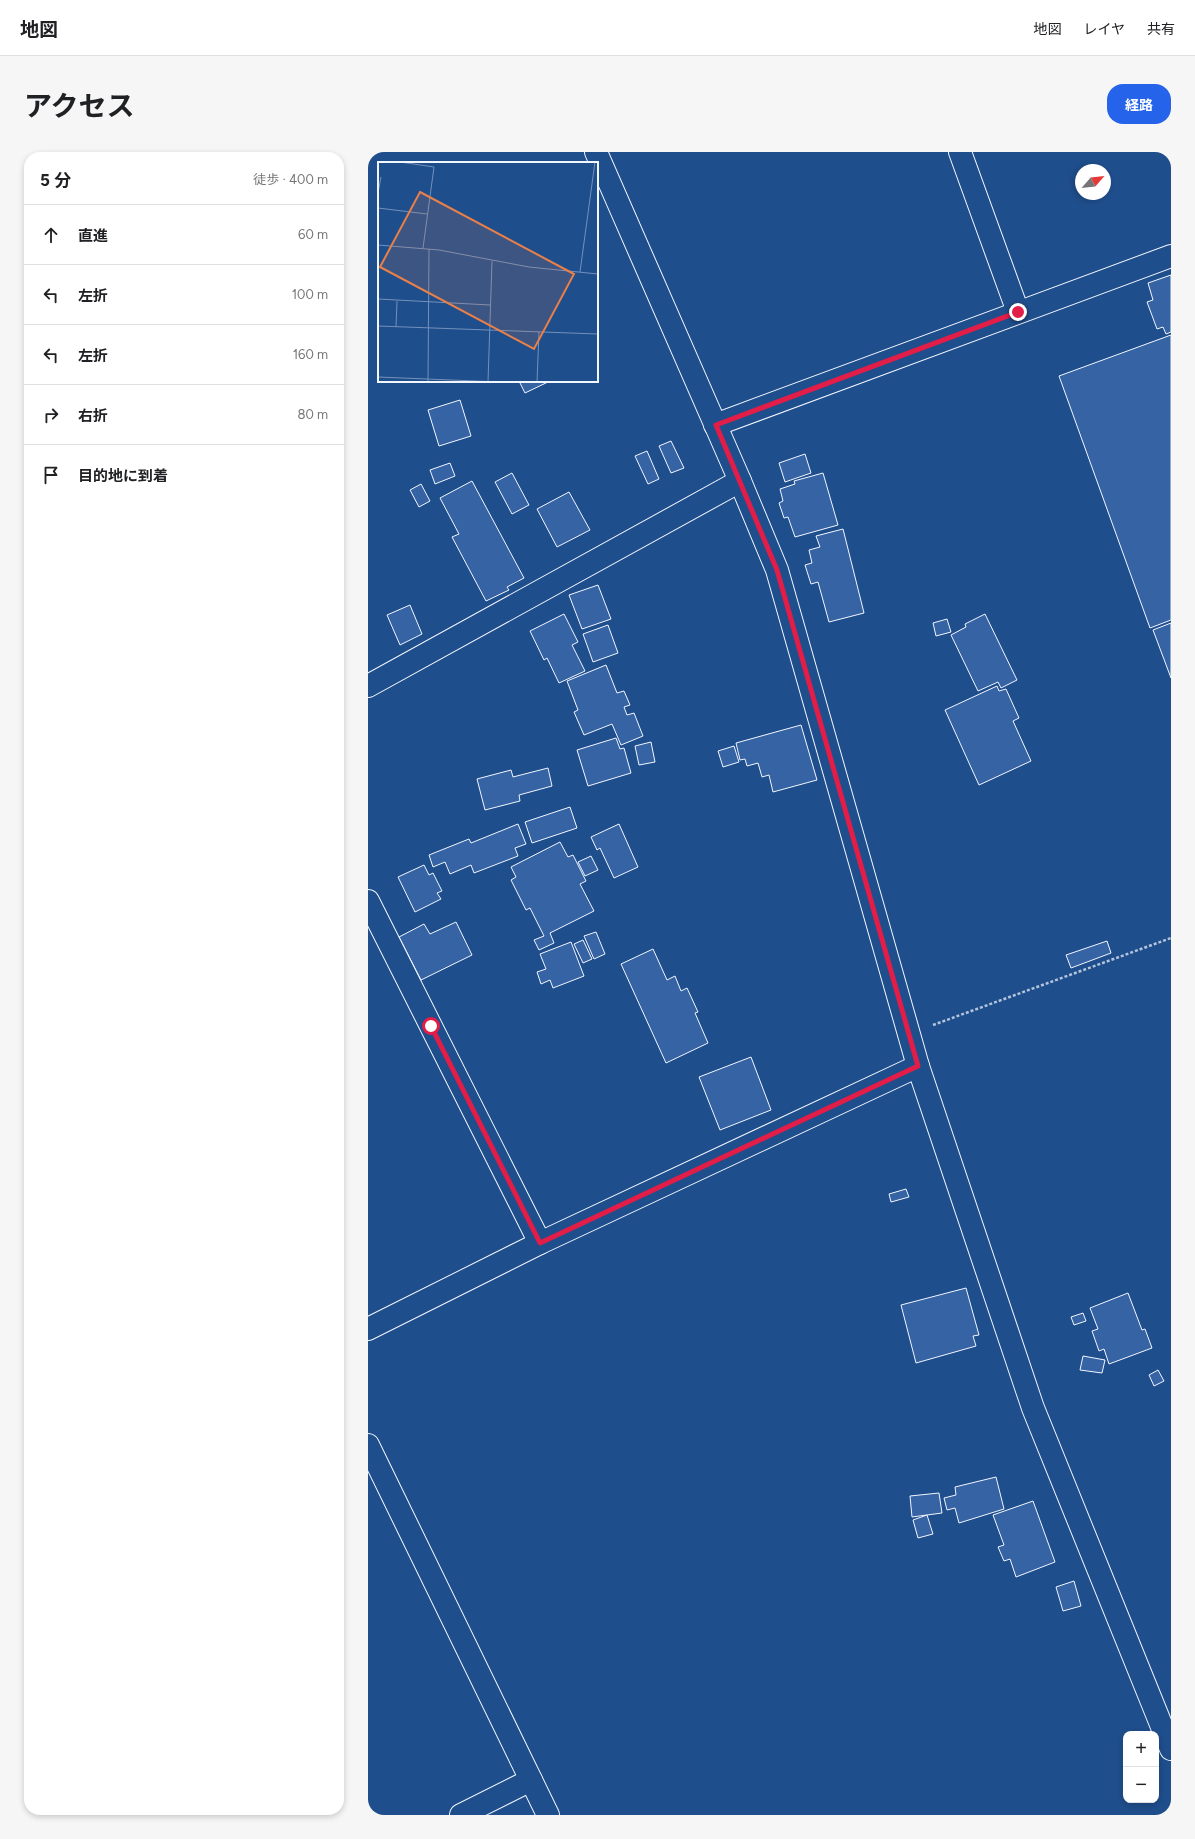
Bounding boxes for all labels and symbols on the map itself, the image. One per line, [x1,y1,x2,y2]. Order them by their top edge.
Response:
inset map [378,162,598,382]
north arrow [1075,164,1111,200]
route end [1009,303,1027,321]
route start [422,1017,440,1035]

